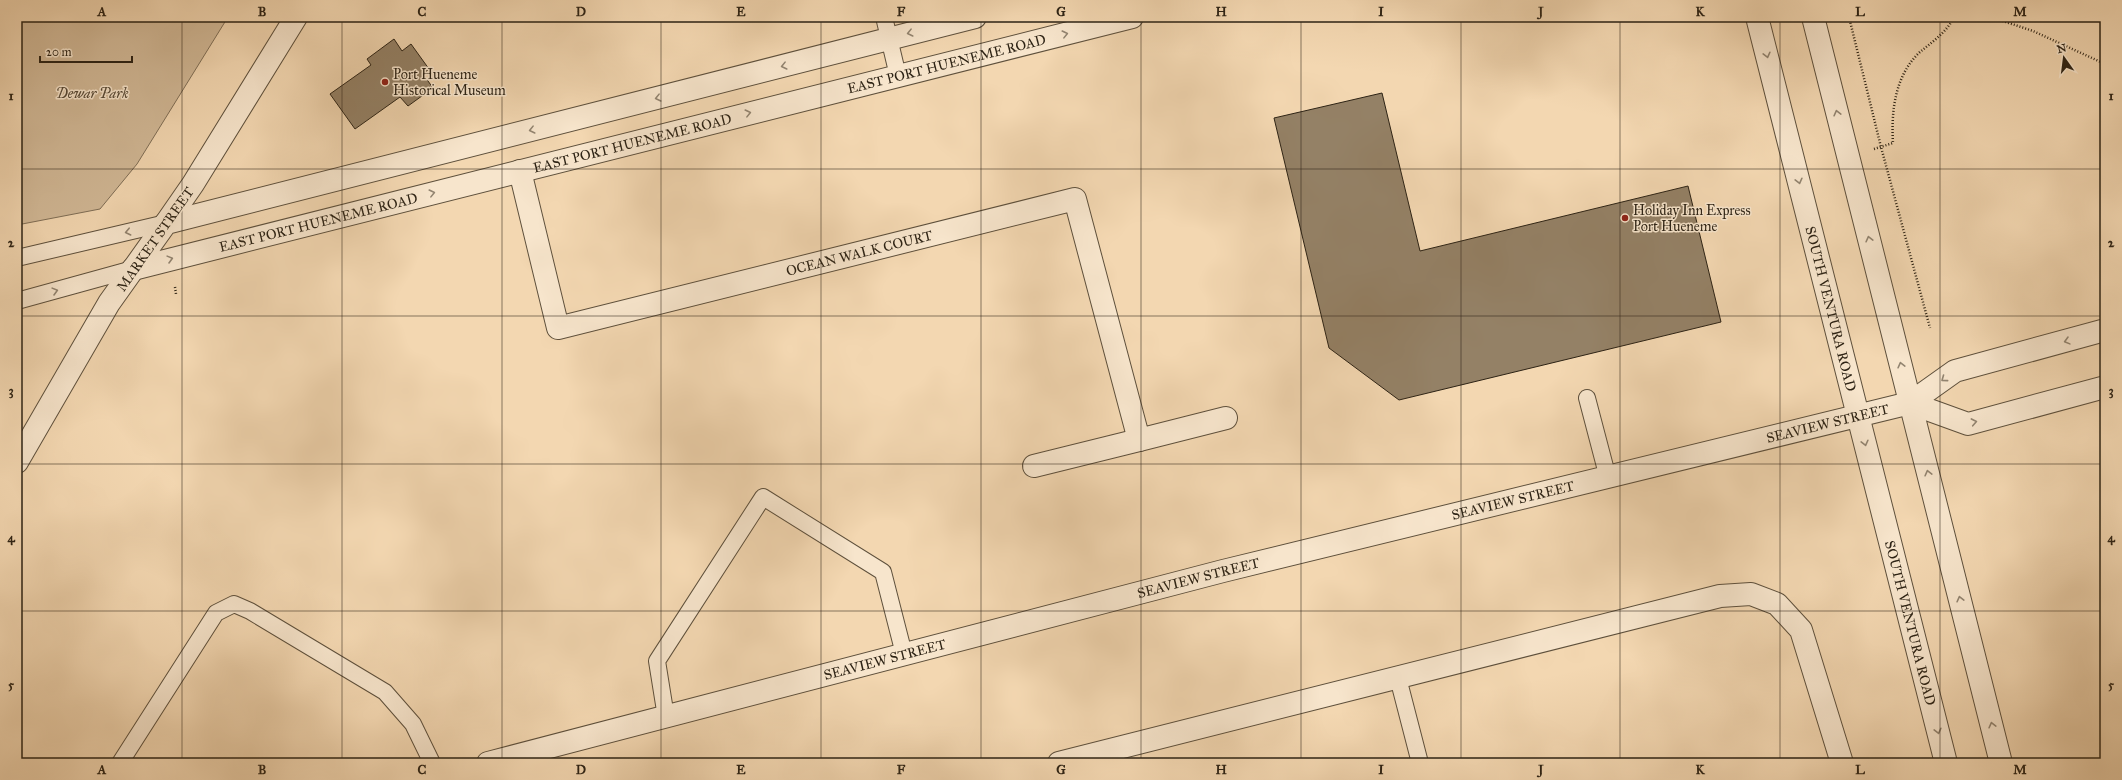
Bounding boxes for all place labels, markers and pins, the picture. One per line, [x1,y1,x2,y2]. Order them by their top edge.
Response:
place label: Port Hueneme Historical Museum [393,66,506,99]
marker: Port Hueneme Historical Museum [380,77,390,87]
place label: Holiday Inn Express Port Hueneme [1633,202,1751,235]
marker: Holiday Inn Express Port Hueneme [1620,213,1630,223]

